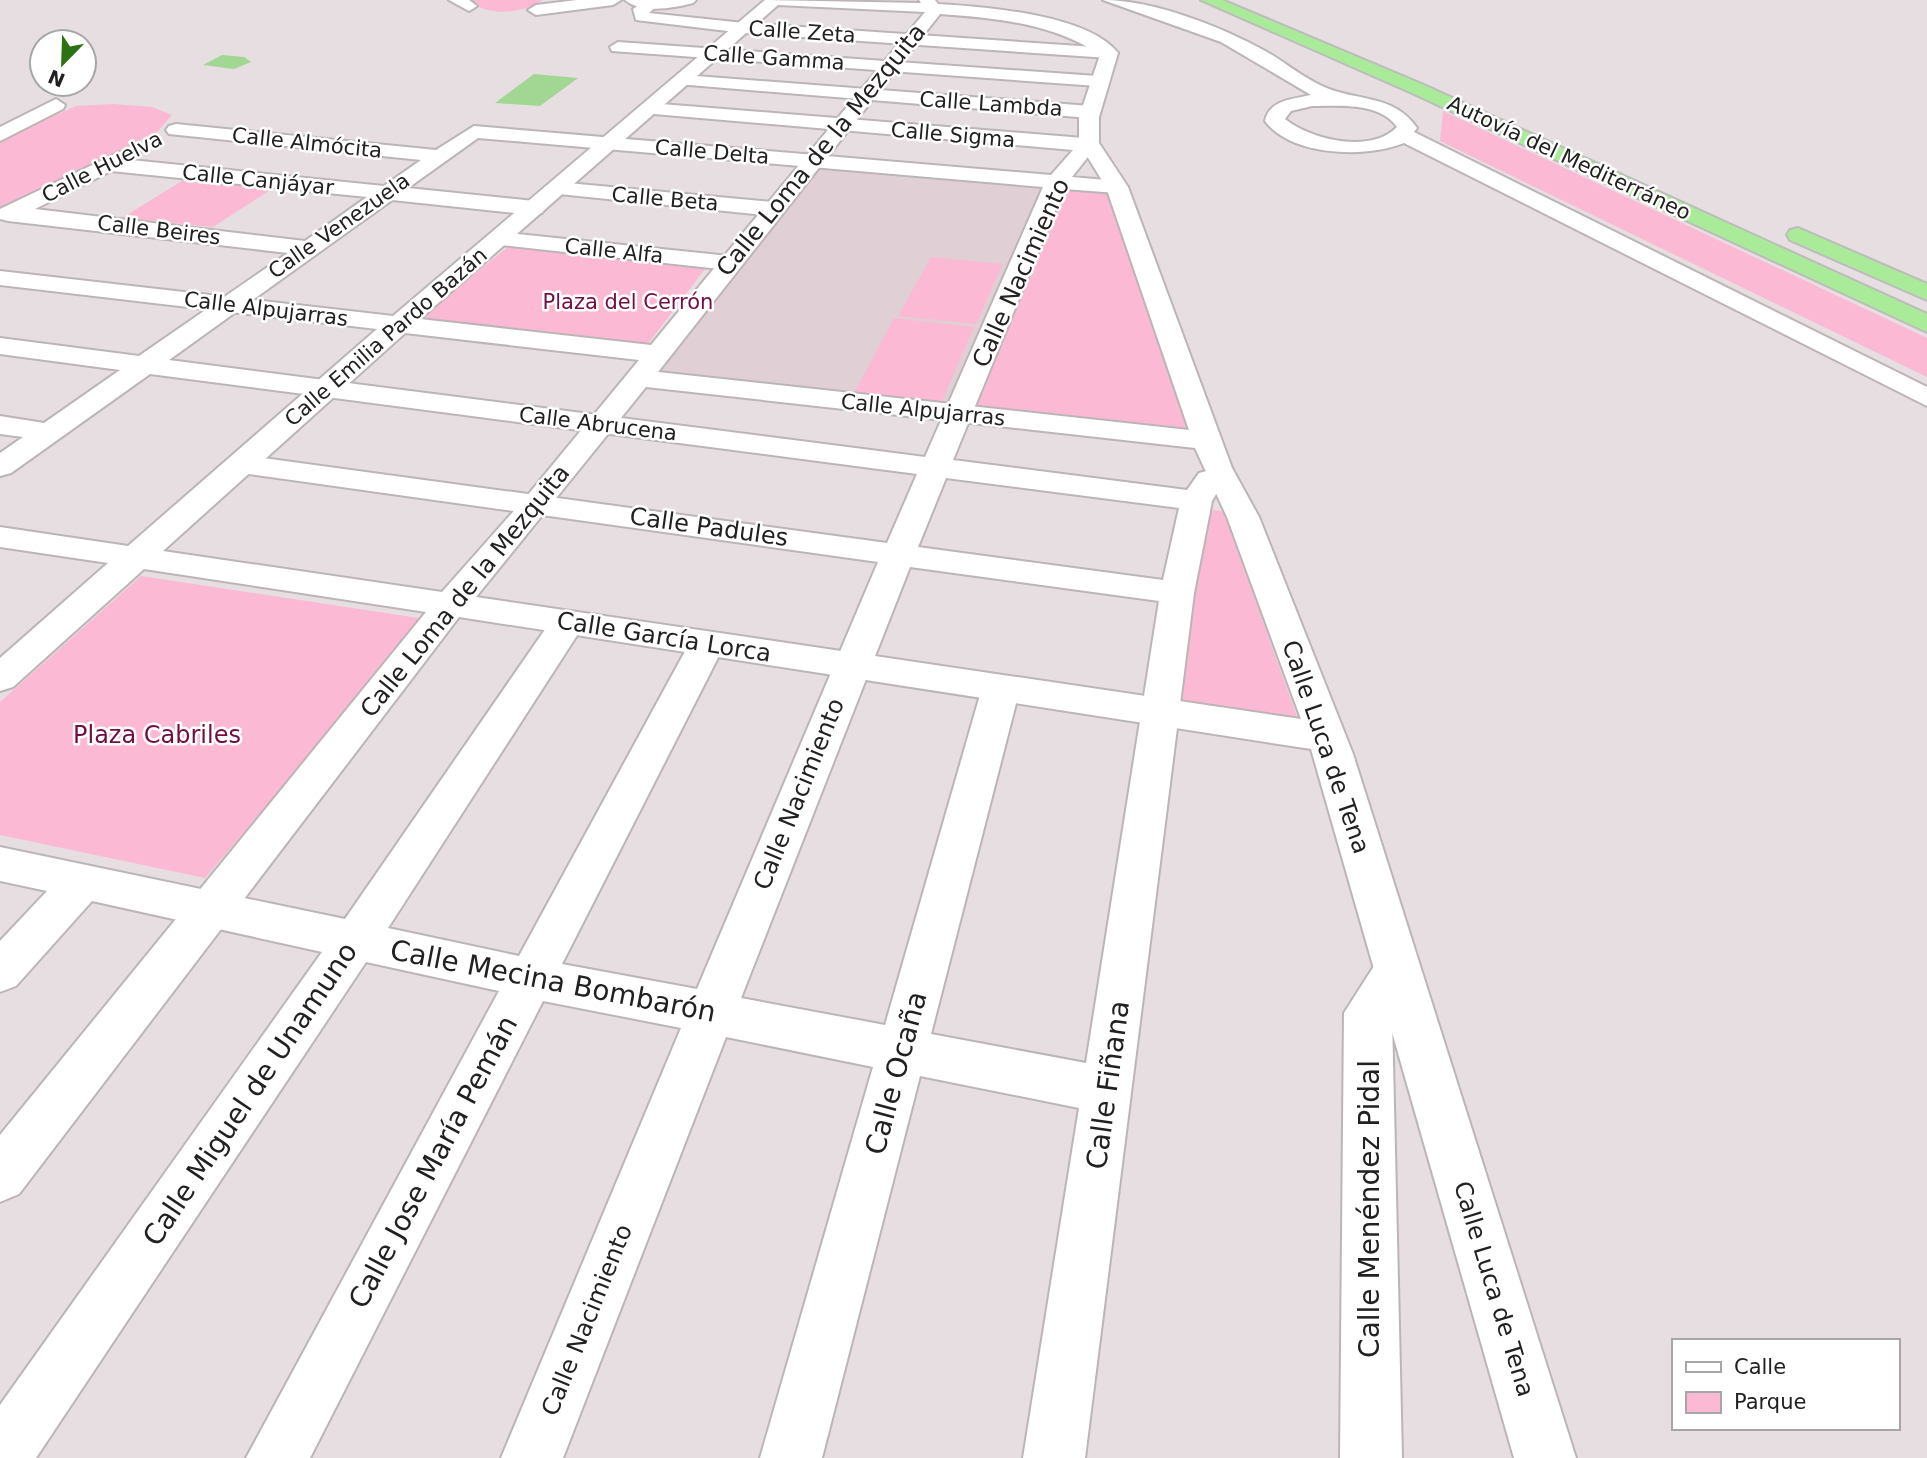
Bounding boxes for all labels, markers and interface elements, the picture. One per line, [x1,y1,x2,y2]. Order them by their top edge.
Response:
street label: Calle Zeta [748,16,856,48]
street label: Calle Loma de la Mezquita [711,18,931,282]
north arrow [28,28,98,98]
street label: Calle Gamma [702,41,846,75]
text: N [45,65,68,92]
street label: Calle Lambda [919,87,1063,121]
street label: Autovía del Mediterráneo [1444,91,1694,225]
street label: Calle Sigma [890,118,1016,152]
street label: Calle Almócita [231,123,383,163]
street label: Calle Huelva [38,126,166,208]
street label: Calle Delta [654,135,770,169]
street label: Calle Canjáyar [181,160,335,200]
street label: Calle Venezuela [264,168,414,284]
street label: Calle Nacimiento [967,174,1075,372]
street label: Calle Beta [611,182,719,216]
street label: Calle Beires [96,211,222,249]
street label: Calle Alfa [563,234,665,268]
street label: Calle Emilia Pardo Bazán [280,243,492,431]
street label: Calle Alpujarras [183,287,349,331]
park label: Plaza del Cerrón [543,290,713,314]
street label: Calle Alpujarras [840,389,1006,431]
street label: Calle Abrucena [518,402,678,446]
street label: Calle Loma de la Mezquita [355,459,575,723]
street label: Calle Padules [628,502,790,552]
street label: Calle García Lorca [555,606,773,668]
street label: Calle Luca de Tena [1276,637,1376,857]
street label: Calle Nacimiento [748,694,850,894]
park label: Plaza Cabriles [73,721,241,749]
street label: Calle Mecina Bombarón [387,933,719,1029]
street label: Calle Miguel de Unamuno [136,936,364,1252]
street label: Calle Ocaña [858,988,934,1158]
street label: Calle Fiñana [1080,998,1136,1172]
street label: Calle Jose María Pemán [342,1010,524,1314]
street label: Calle Menéndez Pidal [1353,1060,1386,1358]
street label: Calle Luca de Tena [1448,1178,1540,1400]
street label: Calle Nacimiento [536,1220,638,1420]
legend [1672,1339,1899,1430]
text: Calle [1734,1355,1786,1379]
text: Parque [1734,1390,1806,1414]

